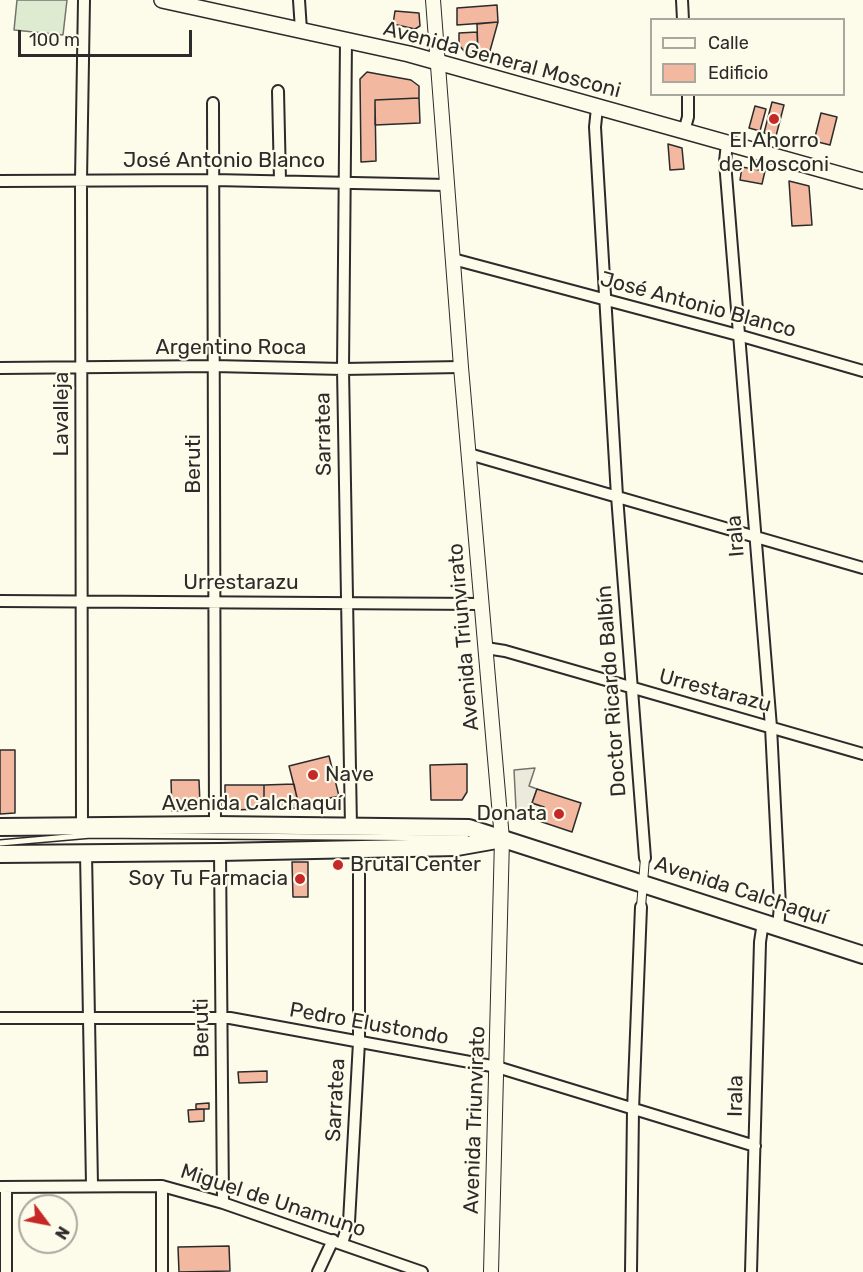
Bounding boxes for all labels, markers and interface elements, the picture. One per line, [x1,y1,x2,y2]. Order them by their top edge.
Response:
street label: Avenida General Mosconi [381,16,623,104]
scale bar [21,18,195,56]
legend [650,18,845,96]
text: 100 m [29,29,80,51]
text: Calle [708,32,749,54]
text: Edificio [708,62,768,84]
marker: El Ahorro de Mosconi [767,112,781,126]
place label: El Ahorro de Mosconi [719,128,829,178]
street label: José Antonio Blanco [123,148,325,174]
street label: José Antonio Blanco [597,267,799,343]
street label: Argentino Roca [156,335,306,361]
street label: Lavalleja [49,372,75,456]
street label: Sarratea [311,392,337,476]
street label: Beruti [181,434,207,494]
street label: Irala [722,514,750,558]
street label: Avenida Triunvirato [443,542,485,732]
street label: Urrestarazu [183,570,299,596]
street label: Doctor Ricardo Balbín [592,584,632,798]
street label: Urrestarazu [656,664,774,718]
place label: Nave [325,762,374,788]
marker: Nave [306,768,320,782]
street label: Avenida Calchaquí [162,791,342,817]
place label: Donata [476,801,547,827]
marker: Donata [552,807,566,821]
street label: Avenida Calchaquí [651,851,831,931]
place label: Brutal Center [350,852,481,878]
marker: Brutal Center [331,858,345,872]
place label: Soy Tu Farmacia [129,866,288,892]
marker: Soy Tu Farmacia [293,872,307,886]
street label: Beruti [189,998,215,1058]
street label: Pedro Elustondo [287,998,451,1050]
street label: Avenida Triunvirato [459,1025,491,1215]
street label: Sarratea [321,1058,351,1142]
street label: Irala [723,1075,749,1117]
street label: Miguel de Unamuno [177,1159,369,1243]
north arrow [18,1194,78,1254]
text: N [51,1223,73,1243]

